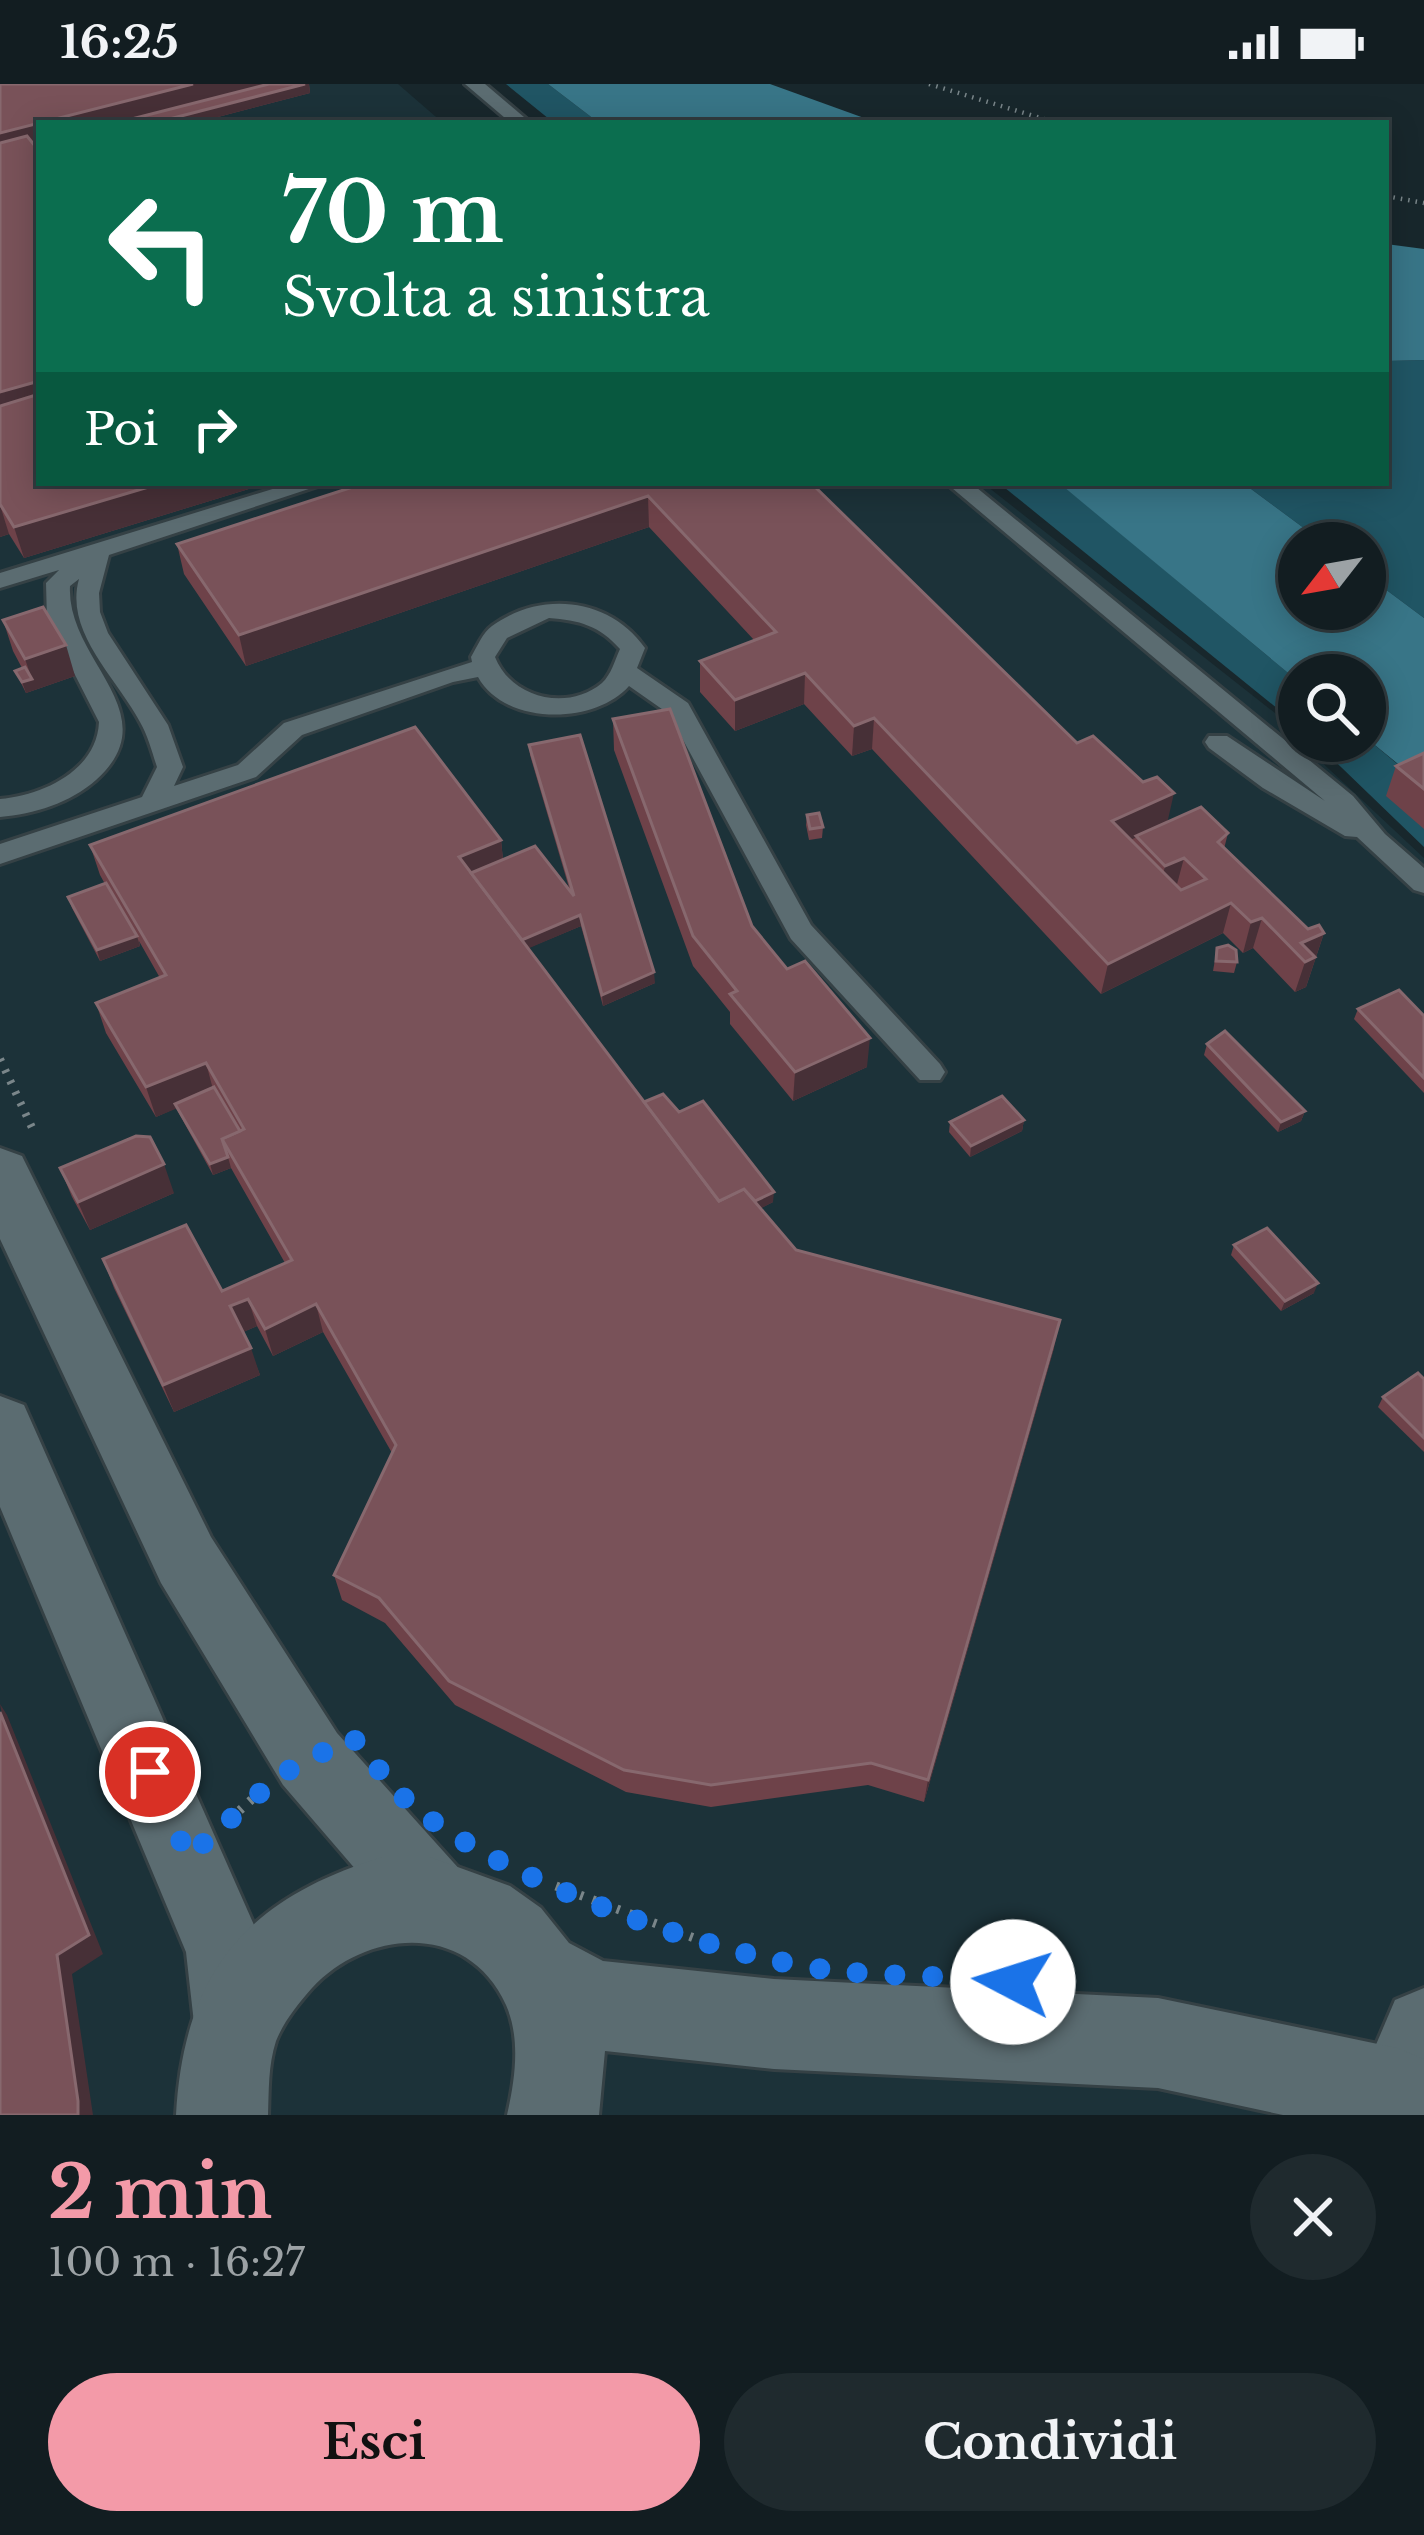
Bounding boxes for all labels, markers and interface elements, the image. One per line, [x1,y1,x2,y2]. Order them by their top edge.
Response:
text: 16:25 [60,14,179,70]
text: 70 m [282,161,504,265]
icon: left [84,168,240,324]
text: Svolta a sinistra [282,264,710,331]
icon: right [182,396,248,462]
text: Poi [84,401,158,457]
north arrow [1278,522,1386,630]
map controls [1278,522,1386,762]
button: search [1278,654,1386,762]
pin [99,1721,201,1823]
icon: arrive [117,1739,183,1805]
position arrow [950,1919,1076,2045]
text: 2 min [48,2148,272,2237]
button: close [1250,2154,1376,2280]
text: 100 m · 16:27 [48,2238,305,2287]
button: Esci [48,2373,700,2511]
button: Condividi [724,2373,1376,2511]

